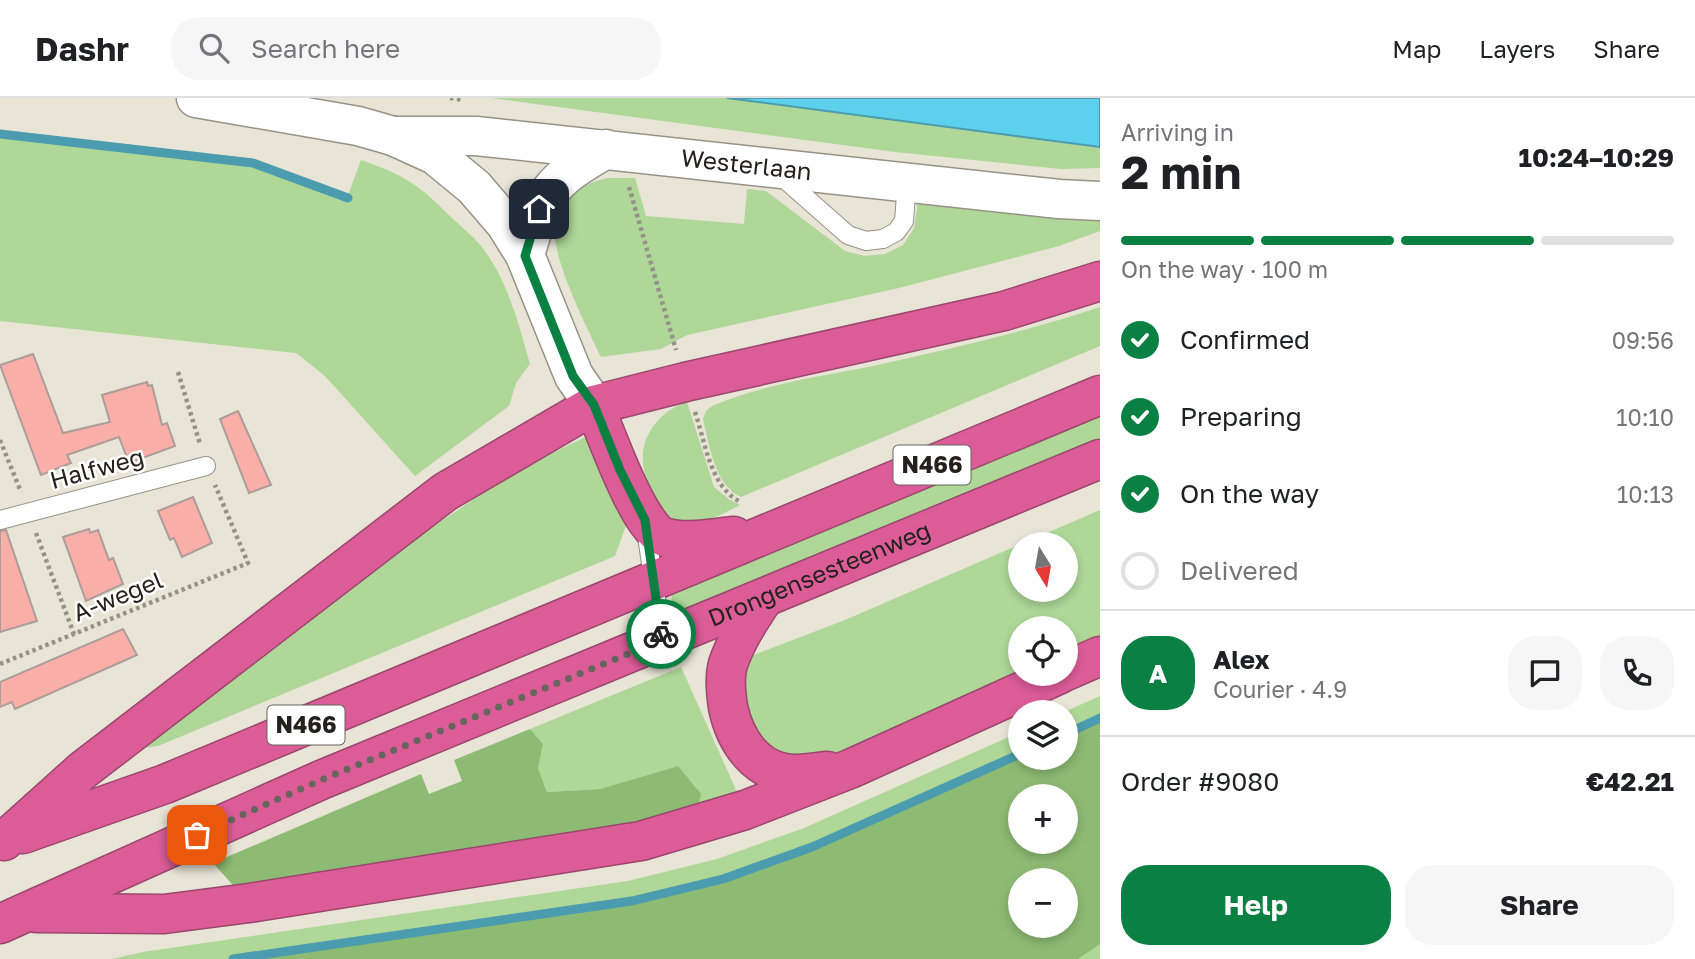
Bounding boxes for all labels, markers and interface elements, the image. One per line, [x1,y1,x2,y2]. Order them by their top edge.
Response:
search box [171,17,661,80]
text: Dashr [35,29,129,68]
icon: search [195,29,233,67]
text: Search here [251,33,400,64]
text: Map [1392,34,1441,63]
text: Layers [1479,34,1555,63]
text: Share [1593,34,1660,63]
text: Arriving in [1121,118,1234,146]
street label: Westerlaan [680,142,813,185]
text: 10:24–10:29 [1519,142,1674,173]
text: 2 min [1121,144,1241,199]
pin [509,179,569,239]
icon: home [520,190,558,228]
text: On the way · 100 m [1121,255,1328,283]
icon: check [1121,321,1159,359]
text: Confirmed [1180,324,1310,355]
text: 09:56 [1612,326,1674,354]
icon: check [1121,398,1159,436]
text: Preparing [1180,401,1302,432]
text: 10:10 [1616,403,1674,431]
street label: Halfweg [46,441,147,494]
road number: N466 [894,446,970,484]
icon: check [1121,475,1159,513]
text: On the way [1180,478,1319,509]
text: 10:13 [1617,480,1674,508]
street label: Drongensesteenweg [703,514,934,632]
north arrow [1008,532,1078,602]
map controls [1008,532,1078,938]
text: Delivered [1180,555,1299,586]
street label: A-wegel [68,564,167,627]
courier [626,599,696,669]
icon: bike [642,615,680,653]
button: locate [1008,616,1078,686]
button: chat [1508,636,1582,710]
button: phone [1600,636,1674,710]
text: Alex [1213,644,1270,675]
text: A [1149,658,1167,689]
text: Courier · 4.9 [1213,675,1347,703]
button: layers [1008,700,1078,770]
road number: N466 [268,706,344,744]
text: Order #9080 [1121,766,1279,797]
text: €42.21 [1586,766,1674,797]
button: + [1008,784,1078,854]
pin [167,805,227,865]
icon: bag [178,816,216,854]
button: Help [1121,865,1391,945]
button: Share [1405,865,1674,945]
button: − [1008,868,1078,938]

